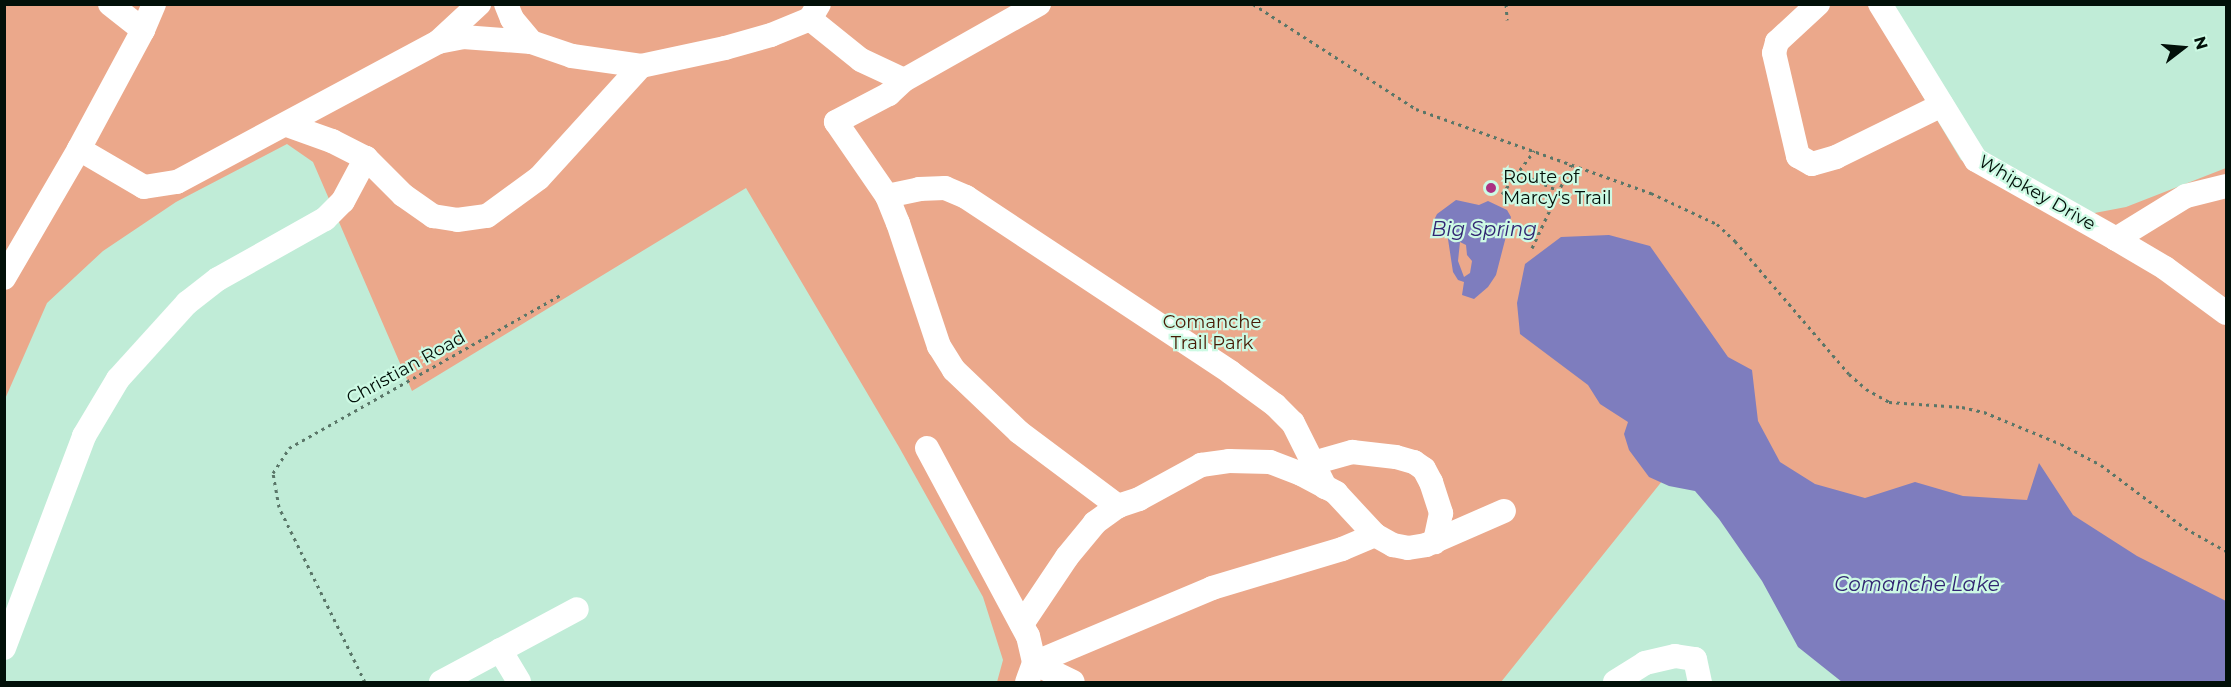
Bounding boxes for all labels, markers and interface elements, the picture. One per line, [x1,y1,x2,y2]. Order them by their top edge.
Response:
north arrow [2153,18,2213,78]
text: N [2190,34,2212,52]
street label: Whipkey Drive [1975,151,2099,235]
place label: Route of Marcy's Trail [1503,167,1612,210]
marker: Route of Marcy's Trail [1484,181,1498,195]
water label: Big Spring [1431,217,1537,241]
park label: Comanche Trail Park [1163,312,1261,354]
street label: Christian Road [343,326,469,410]
water label: Comanche Lake [1834,572,2000,596]

